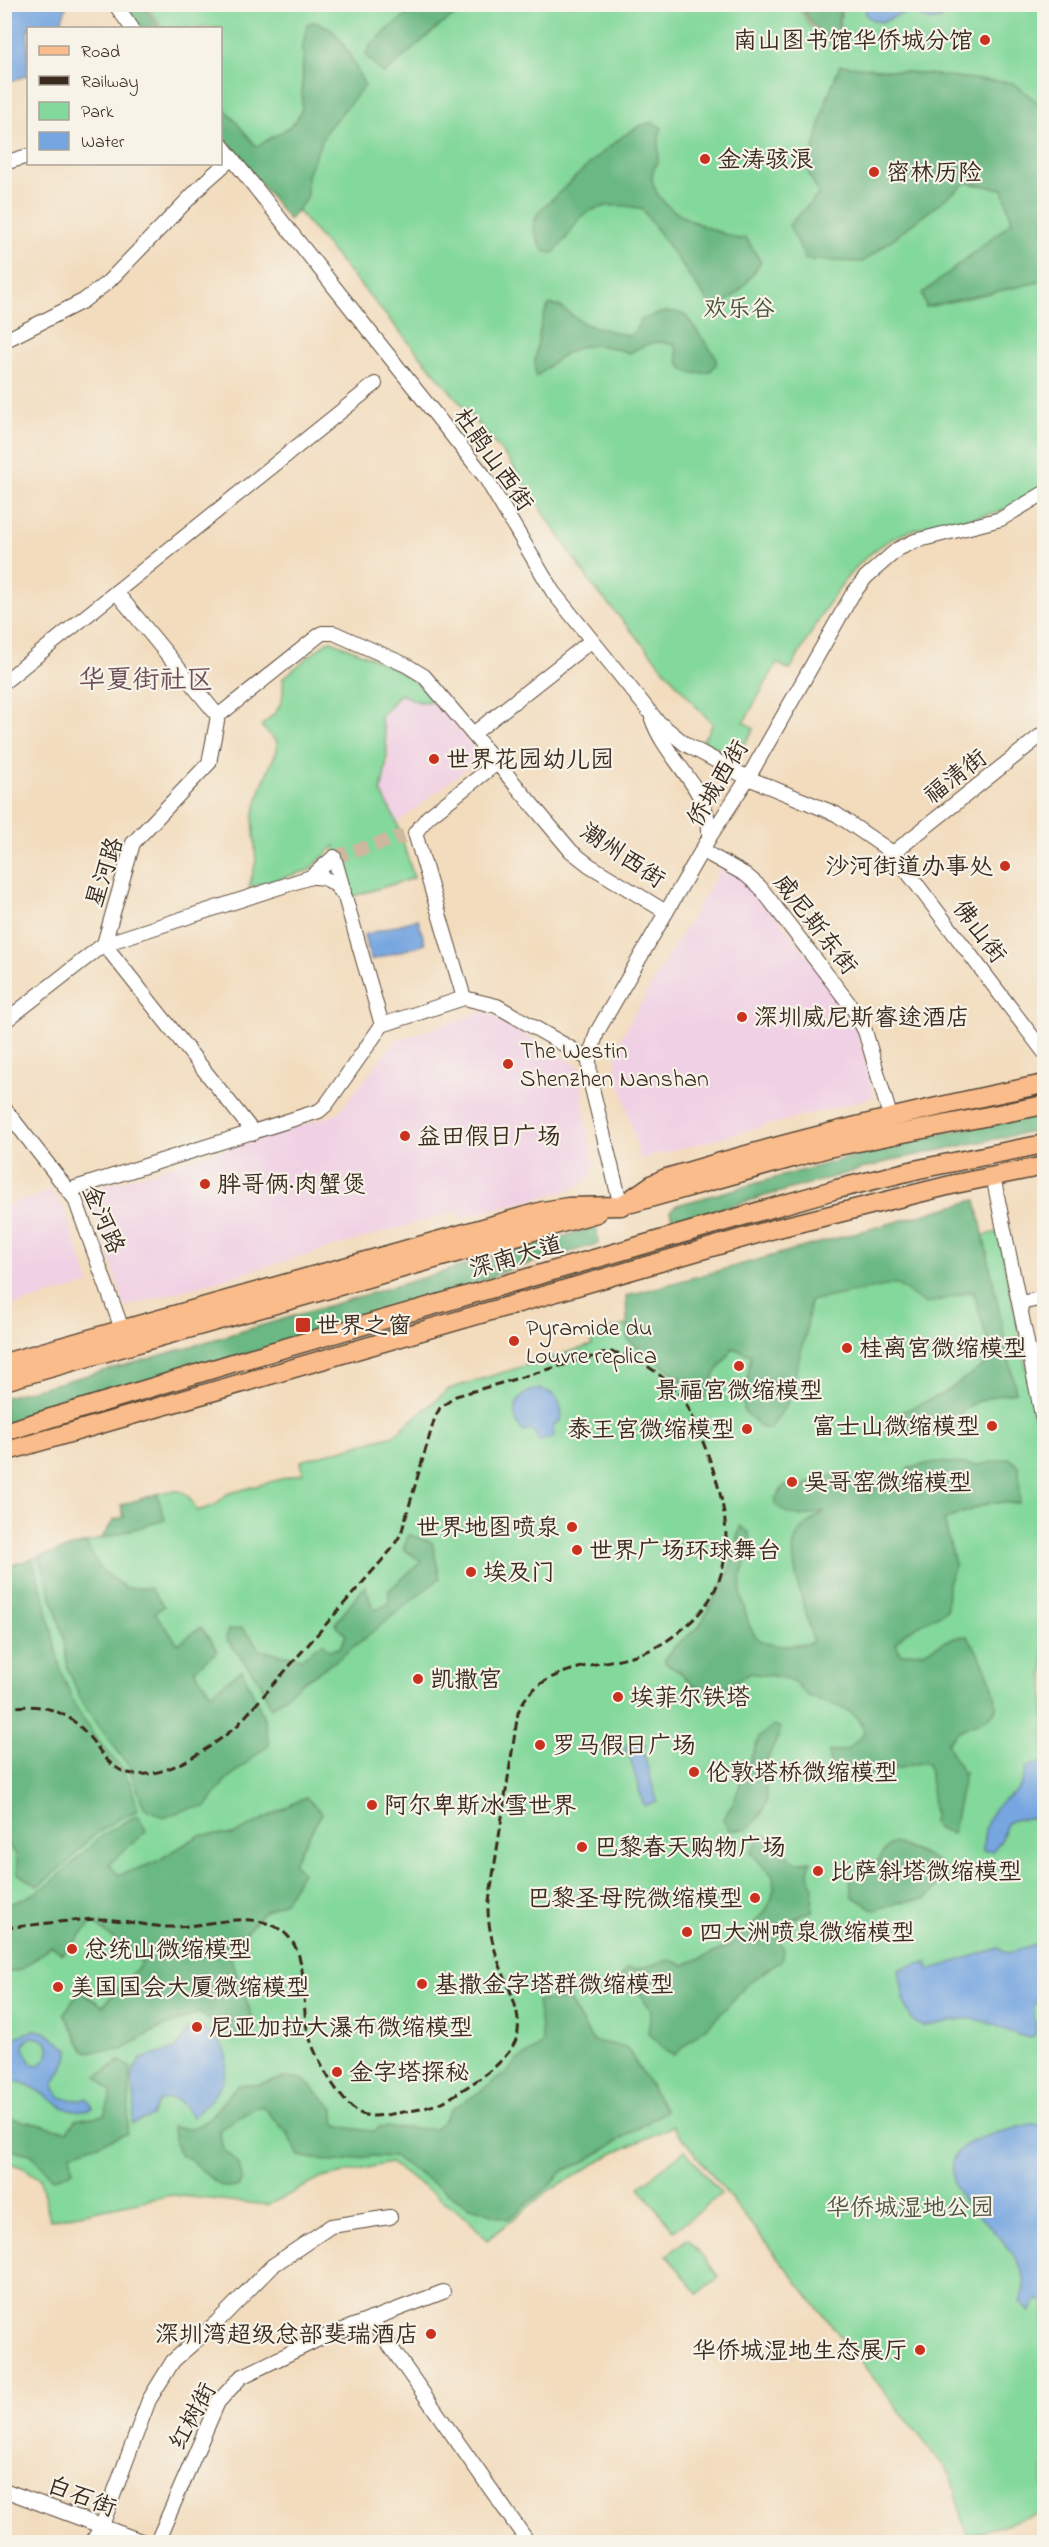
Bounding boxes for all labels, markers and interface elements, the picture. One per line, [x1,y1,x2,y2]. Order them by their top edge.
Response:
place label: 南山图书馆华侨城分馆 [733,25,973,60]
legend [27,27,222,165]
marker: 南山图书馆华侨城分馆 [978,33,992,47]
text: Road [81,40,120,66]
text: Railway [81,70,138,96]
text: Park [81,100,114,126]
text: Water [81,130,125,156]
place label: 金涛骇浪 [717,144,813,179]
marker: 金涛骇浪 [698,152,712,166]
place label: 密林历险 [886,157,982,192]
marker: 密林历险 [867,165,881,179]
park label: 欢乐谷 [703,293,775,328]
street label: 杜鹃山西街 [443,401,541,520]
district label: 华夏街社区 [79,662,214,701]
street label: 侨城西街 [679,734,759,834]
street label: 福清街 [917,742,996,814]
place label: 世界花园幼儿园 [446,744,614,779]
marker: 世界花园幼儿园 [427,752,441,766]
street label: 潮州西街 [572,816,671,898]
street label: 星河路 [79,833,134,912]
place label: 沙河街道办事处 [825,851,993,886]
marker: 沙河街道办事处 [998,859,1012,873]
street label: 威尼斯东街 [763,867,865,984]
street label: 佛山街 [942,893,1014,972]
place label: 深圳威尼斯睿途酒店 [754,1002,970,1037]
marker: 深圳威尼斯睿途酒店 [735,1010,749,1024]
place label: The Westin Shenzhen Nanshan [520,1035,709,1098]
marker: The Westin Shenzhen Nanshan [501,1057,515,1071]
place label: 益田假日广场 [417,1121,561,1156]
marker: 益田假日广场 [398,1129,412,1143]
place label: 胖哥俩·肉蟹煲 [217,1169,366,1204]
marker: 胖哥俩·肉蟹煲 [198,1177,212,1191]
street label: 金河路 [72,1180,132,1260]
street label: 深南大道 [466,1228,568,1288]
place label: 世界之窗 [316,1310,412,1345]
place label: Pyramide du Louvre replica [526,1312,657,1375]
marker: 世界之窗 [294,1316,312,1334]
place label: 桂离宫微缩模型 [859,1333,1027,1368]
marker: Pyramide du Louvre replica [507,1334,521,1348]
marker: 桂离宫微缩模型 [840,1341,854,1355]
marker: 景福宫微缩模型 [732,1359,746,1373]
place label: 景福宫微缩模型 [655,1375,823,1410]
place label: 富士山微缩模型 [812,1411,980,1446]
place label: 泰王宫微缩模型 [567,1414,735,1449]
marker: 富士山微缩模型 [985,1419,999,1433]
marker: 泰王宫微缩模型 [740,1422,754,1436]
place label: 吴哥窑微缩模型 [804,1467,972,1502]
marker: 吴哥窑微缩模型 [785,1475,799,1489]
place label: 世界地图喷泉 [416,1512,560,1547]
marker: 世界地图喷泉 [565,1520,579,1534]
place label: 世界广场环球舞台 [589,1535,781,1570]
marker: 世界广场环球舞台 [570,1543,584,1557]
place label: 埃及门 [483,1557,555,1592]
marker: 埃及门 [464,1565,478,1579]
place label: 凯撒宫 [430,1664,502,1699]
marker: 凯撒宫 [411,1672,425,1686]
place label: 埃菲尔铁塔 [630,1682,750,1717]
marker: 埃菲尔铁塔 [611,1690,625,1704]
place label: 罗马假日广场 [552,1730,696,1765]
marker: 罗马假日广场 [533,1738,547,1752]
place label: 伦敦塔桥微缩模型 [706,1757,898,1792]
marker: 伦敦塔桥微缩模型 [687,1765,701,1779]
place label: 阿尔卑斯冰雪世界 [384,1790,576,1825]
marker: 阿尔卑斯冰雪世界 [365,1798,379,1812]
place label: 巴黎春天购物广场 [594,1832,786,1867]
marker: 巴黎春天购物广场 [575,1840,589,1854]
place label: 比萨斜塔微缩模型 [830,1856,1022,1891]
marker: 比萨斜塔微缩模型 [811,1864,825,1878]
place label: 巴黎圣母院微缩模型 [527,1883,743,1918]
marker: 巴黎圣母院微缩模型 [748,1891,762,1905]
place label: 四大洲喷泉微缩模型 [699,1917,915,1952]
marker: 四大洲喷泉微缩模型 [680,1925,694,1939]
place label: 总统山微缩模型 [84,1934,252,1969]
marker: 总统山微缩模型 [65,1942,79,1956]
place label: 基撒金字塔群微缩模型 [434,1969,674,2004]
place label: 美国国会大厦微缩模型 [70,1972,310,2007]
marker: 基撒金字塔群微缩模型 [415,1977,429,1991]
marker: 美国国会大厦微缩模型 [51,1980,65,1994]
place label: 尼亚加拉大瀑布微缩模型 [209,2012,473,2047]
marker: 尼亚加拉大瀑布微缩模型 [190,2020,204,2034]
place label: 金字塔探秘 [349,2057,469,2092]
marker: 金字塔探秘 [330,2065,344,2079]
park label: 华侨城湿地公园 [826,2192,994,2227]
place label: 深圳湾超级总部斐瑞酒店 [155,2319,419,2354]
marker: 深圳湾超级总部斐瑞酒店 [424,2327,438,2341]
place label: 华侨城湿地生态展厅 [692,2335,908,2370]
marker: 华侨城湿地生态展厅 [913,2343,927,2357]
street label: 红树街 [162,2377,227,2457]
street label: 白石街 [41,2469,121,2528]

